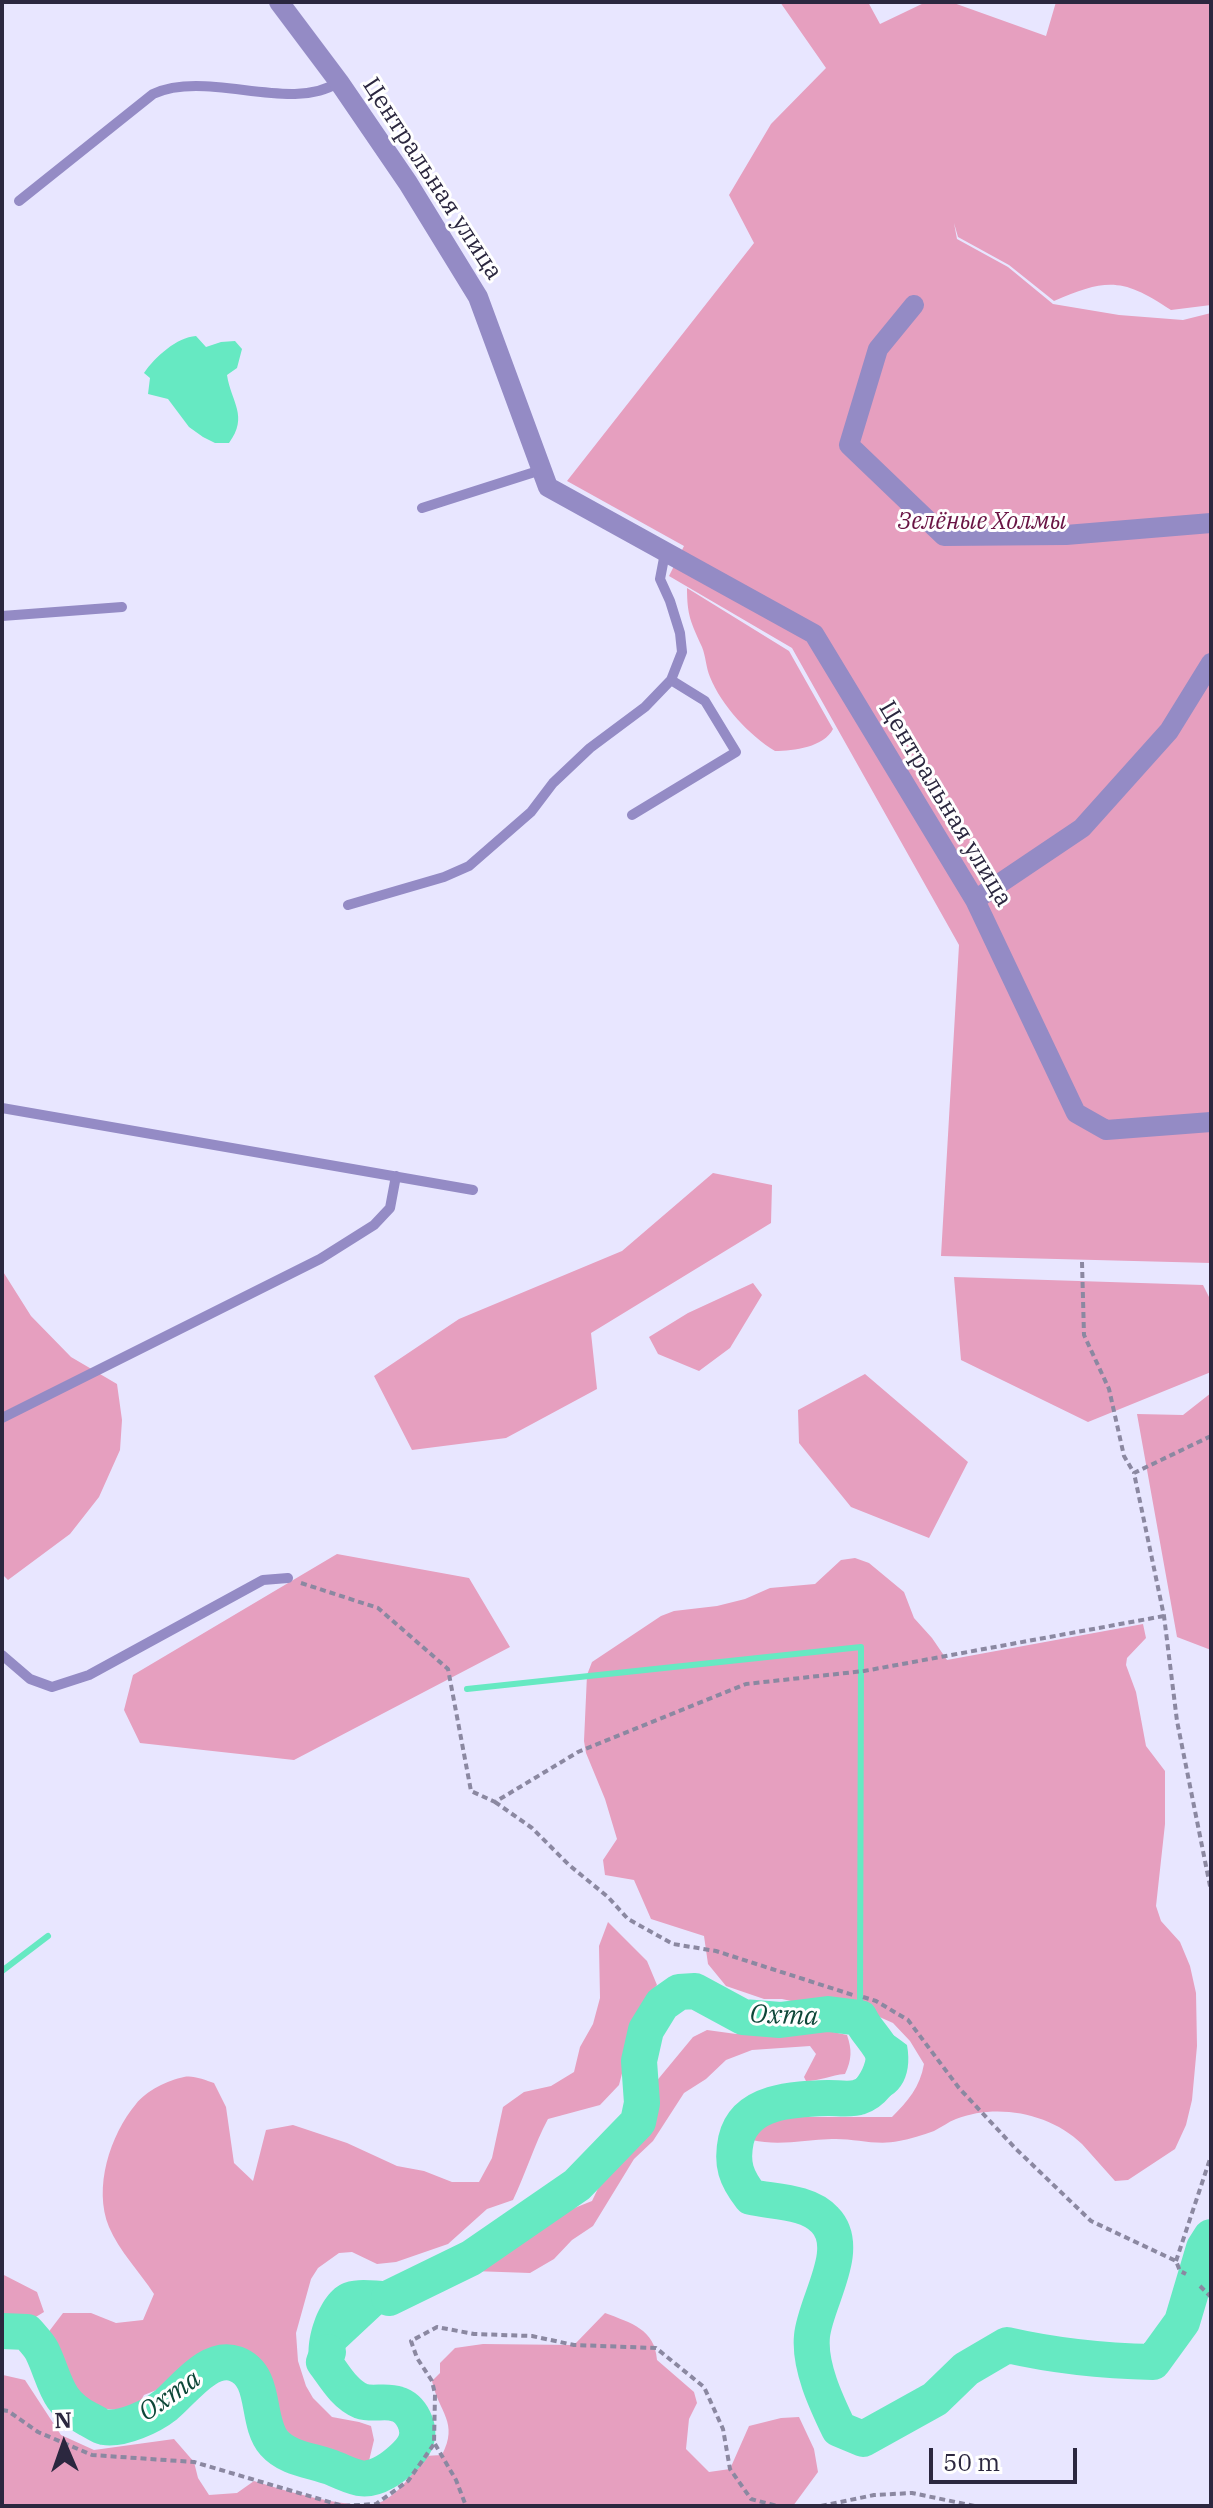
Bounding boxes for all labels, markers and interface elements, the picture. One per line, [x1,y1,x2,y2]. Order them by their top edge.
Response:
street label: Центральная улица [356,73,508,285]
park label: Зелёные Холмы [898,508,1066,536]
street label: Центральная улица [872,696,1018,912]
water label: Охта [749,1999,819,2033]
water label: Охта [133,2364,207,2428]
north arrow [24,2404,104,2484]
text: N [54,2405,72,2434]
scale bar [933,2432,1081,2482]
text: 50 m [943,2446,1000,2478]

